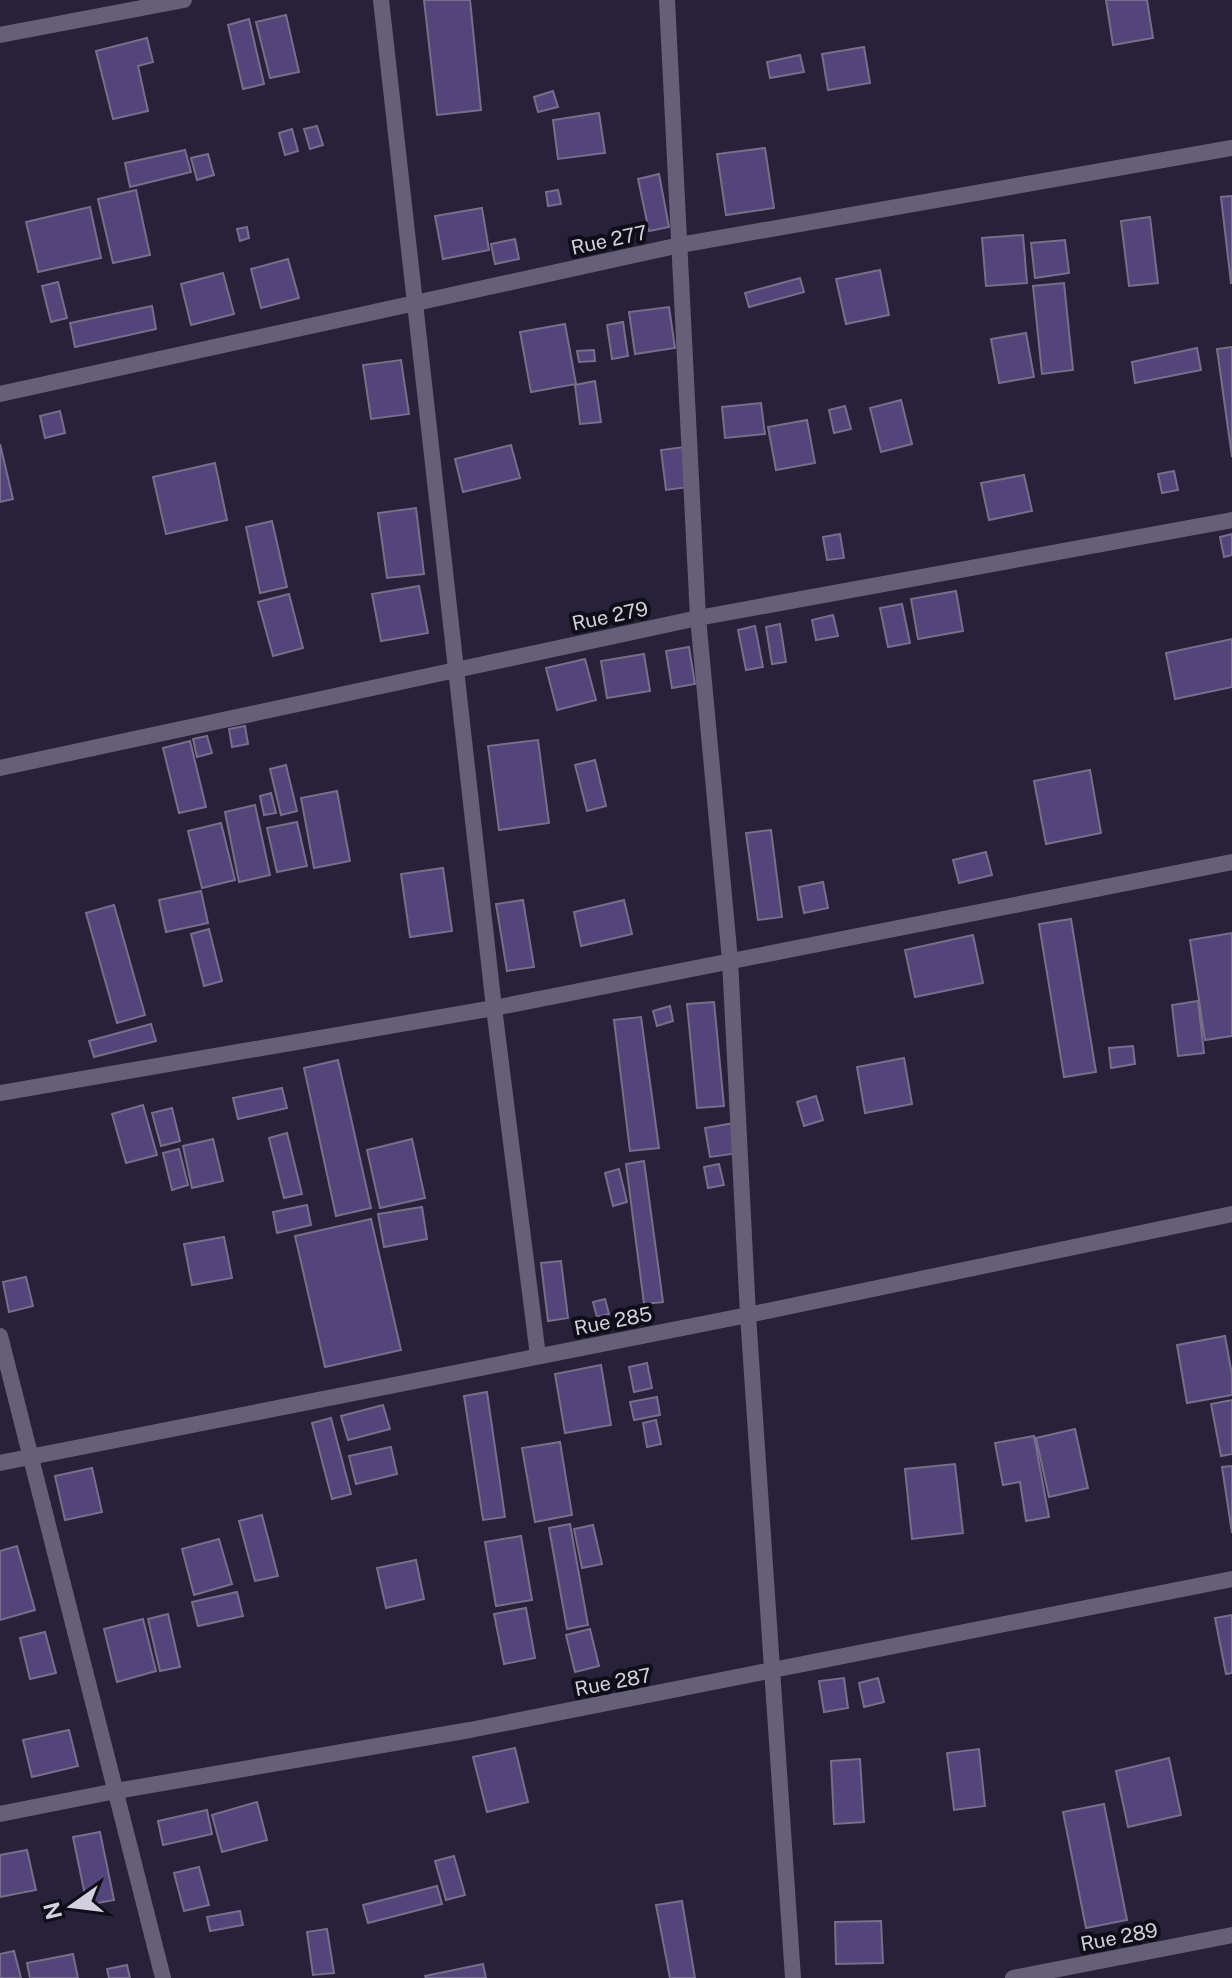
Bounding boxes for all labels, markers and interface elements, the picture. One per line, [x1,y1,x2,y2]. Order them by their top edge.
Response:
street label: Rue 277 [569,220,649,260]
street label: Rue 279 [570,596,650,636]
street label: Rue 285 [572,1302,654,1340]
street label: Rue 287 [573,1663,653,1701]
north arrow [32,1866,112,1946]
text: N [38,1899,67,1922]
street label: Rue 289 [1078,1918,1160,1956]

